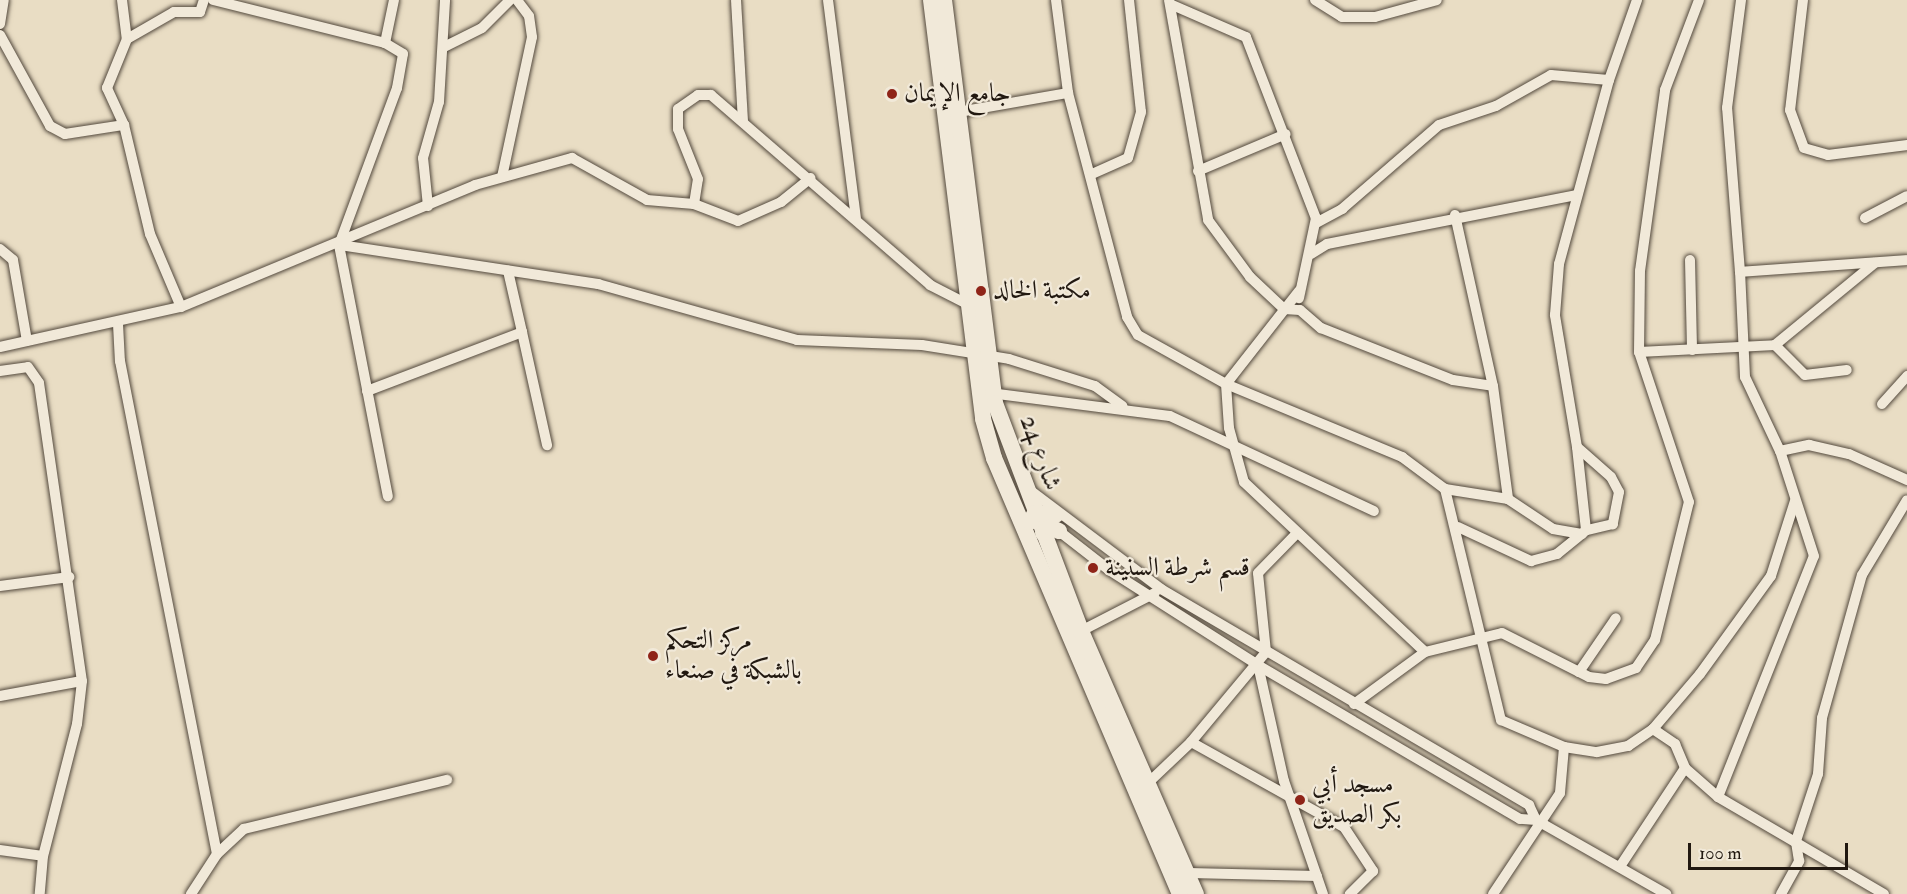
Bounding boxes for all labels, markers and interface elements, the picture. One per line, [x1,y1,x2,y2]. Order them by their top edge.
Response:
place label: جامع الإيمان [904,78,1011,110]
marker: جامع الإيمان [885,87,899,101]
place label: مكتبة الخالد [993,275,1091,307]
marker: مكتبة الخالد [974,284,988,298]
street label: شارع 24 [1012,411,1068,495]
place label: قسم شرطة السنينة [1105,552,1250,584]
marker: قسم شرطة السنينة [1086,561,1100,575]
place label: مركز التحكم بالشبكة في صنعاء [665,625,802,686]
marker: مركز التحكم بالشبكة في صنعاء [646,649,660,663]
place label: مسجد أبي بكر الصديق [1312,769,1402,831]
marker: مسجد أبي بكر الصديق [1293,793,1307,807]
scale bar [1691,831,1852,869]
text: 100 m [1699,842,1742,865]

